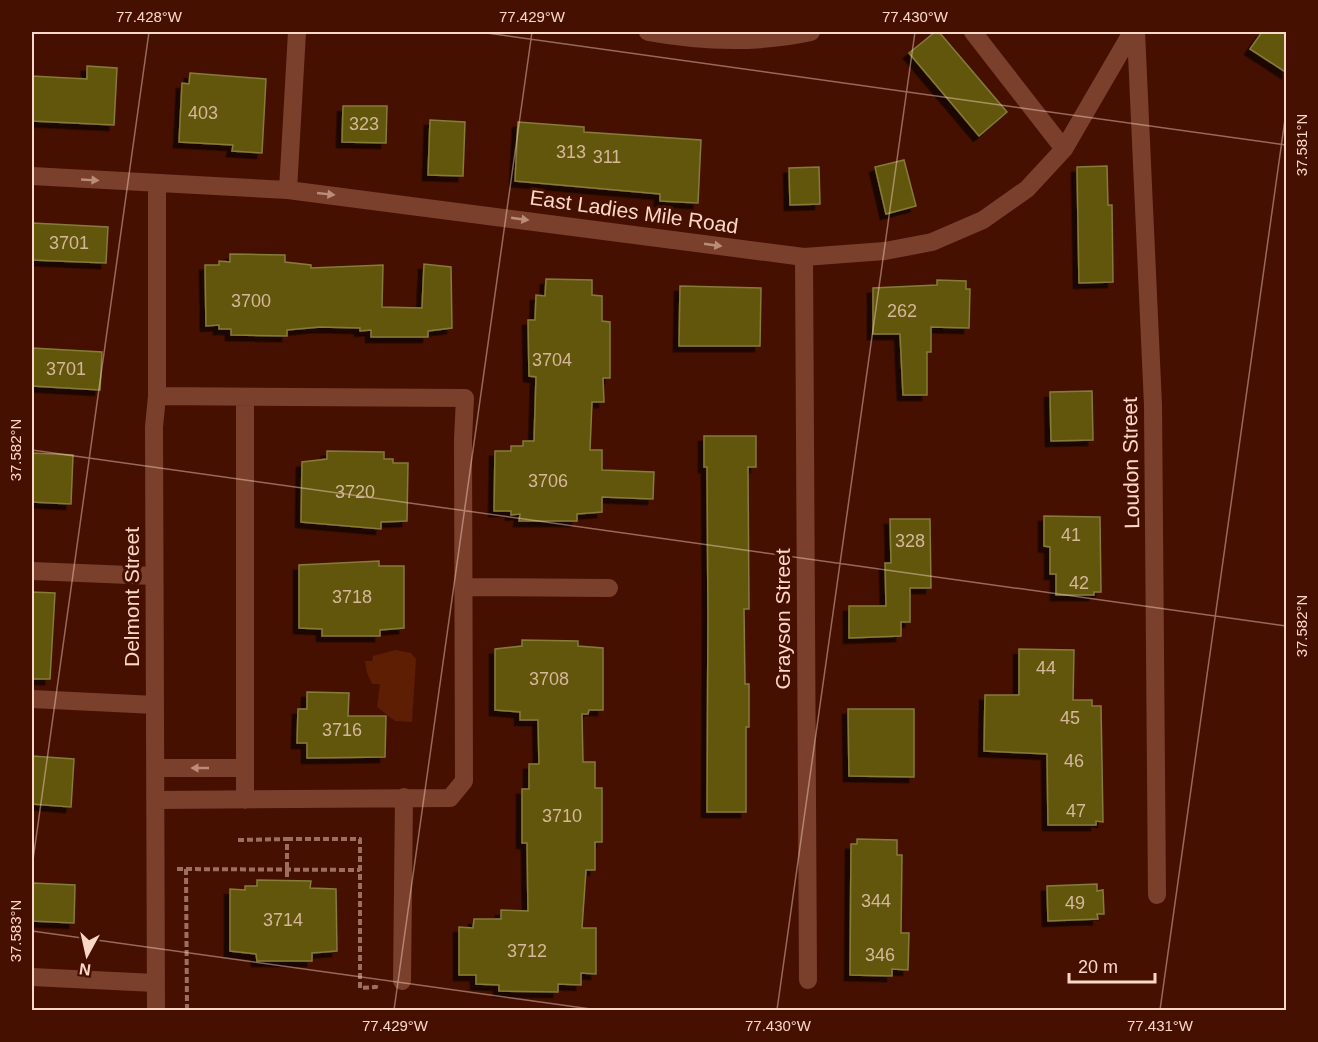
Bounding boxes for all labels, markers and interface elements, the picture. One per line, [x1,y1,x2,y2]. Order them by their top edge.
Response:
text: 77.428°W [116,8,183,25]
text: 77.429°W [499,8,566,25]
text: 77.430°W [882,8,949,25]
house number: 403 [188,103,218,123]
house number: 323 [349,114,379,134]
text: 37.581°N [1293,114,1310,176]
house number: 313 [556,142,586,162]
house number: 311 [593,147,621,167]
one-way arrow [80,175,99,184]
street label: East Ladies Mile Road [528,185,740,238]
one-way arrow [317,189,336,199]
one-way arrow [510,214,529,224]
house number: 3701 [49,233,89,253]
one-way arrow [704,240,723,249]
house number: 3700 [231,291,271,311]
house number: 262 [887,301,917,321]
house number: 3704 [532,350,572,370]
house number: 3701 [46,359,86,379]
street label: Loudon Street [1118,397,1143,529]
text: 37.582°N [7,419,24,481]
house number: 3706 [528,471,568,491]
house number: 3720 [335,482,375,502]
house number: 41 [1061,525,1081,545]
street label: Delmont Street [120,527,143,667]
house number: 328 [895,531,925,551]
street label: Grayson Street [771,548,794,690]
house number: 42 [1069,573,1089,593]
house number: 3718 [332,587,372,607]
text: 37.582°N [1293,595,1310,657]
house number: 44 [1036,658,1056,678]
house number: 3708 [529,669,569,689]
house number: 45 [1060,708,1080,728]
house number: 3716 [322,720,362,740]
house number: 46 [1064,751,1084,771]
one-way arrow [190,763,209,773]
house number: 47 [1066,801,1086,821]
house number: 3710 [542,806,582,826]
house number: 344 [861,891,891,911]
house number: 49 [1065,893,1085,913]
text: 37.583°N [7,900,24,962]
house number: 3714 [263,910,303,930]
north arrow [57,925,117,985]
house number: 3712 [507,941,547,961]
house number: 346 [865,945,895,965]
scale bar [1069,946,1154,984]
text: 20 m [1078,957,1118,977]
text: N [78,960,92,979]
text: 77.429°W [362,1017,429,1034]
text: 77.430°W [745,1017,812,1034]
text: 77.431°W [1127,1017,1194,1034]

